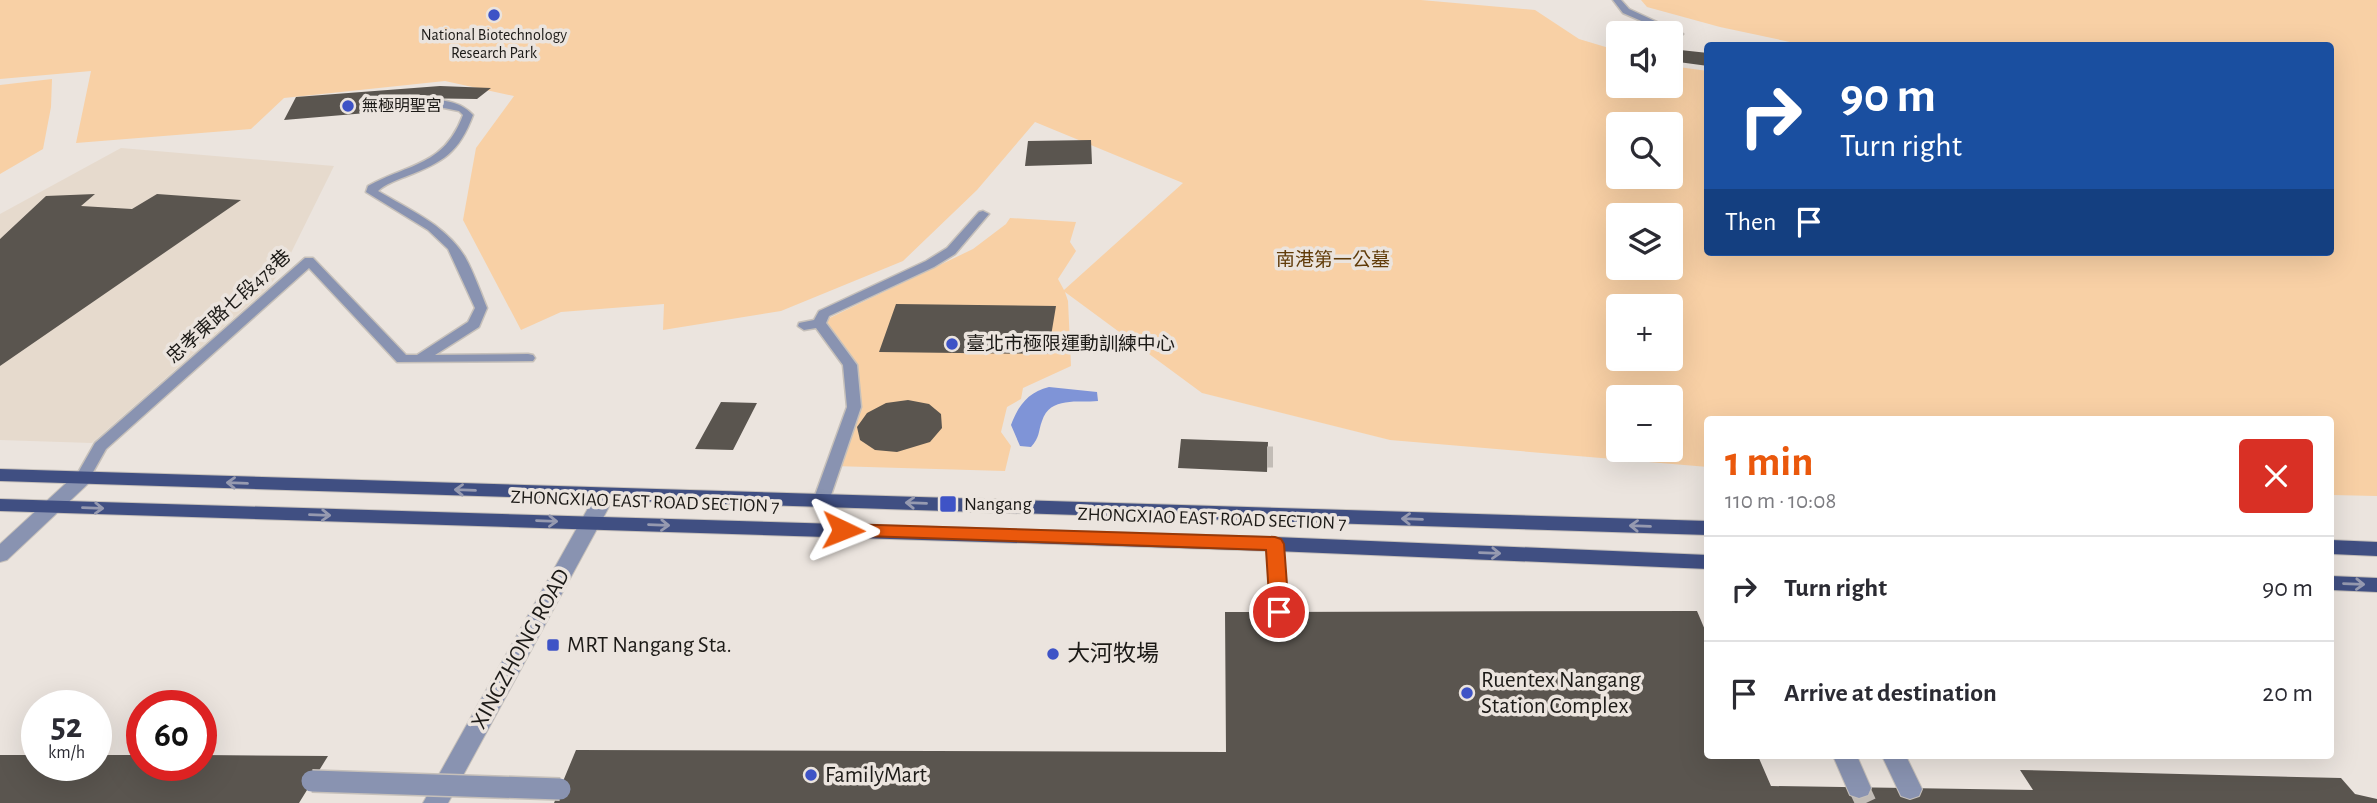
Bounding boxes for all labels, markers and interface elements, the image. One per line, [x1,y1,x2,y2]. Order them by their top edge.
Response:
marker: National Biotechnology Research Park [486,7,502,23]
map controls [1606,21,1683,462]
button: sound [1606,21,1683,98]
place label: National Biotechnology Research Park [421,27,567,61]
icon: right [1725,70,1816,161]
text: 90 m [1840,72,1936,121]
place label: 無極明聖宮 [362,97,442,114]
marker: 無極明聖宮 [340,98,356,114]
button: search [1606,112,1683,189]
text: Turn right [1840,130,1962,162]
button: layers [1606,203,1683,280]
icon: arrive [1790,203,1828,241]
text: Then [1725,209,1776,235]
street label: 忠孝東路七段478巷 [162,245,294,367]
park label: 南港第一公墓 [1276,249,1390,270]
button: + [1606,294,1683,371]
place label: 臺北市極限運動訓練中心 [966,333,1175,354]
marker: 臺北市極限運動訓練中心 [944,336,960,352]
button: − [1606,385,1683,462]
button: close [2239,439,2313,513]
text: 1 min [1725,441,1814,483]
one-way arrow [226,476,249,489]
one-way arrow [453,483,476,496]
street label: ZHONGXIAO EAST ROAD SECTION 7 [510,488,780,516]
text: 110 m · 10:08 [1725,490,1836,513]
position arrow [806,493,880,567]
marker: Nangang [938,494,958,514]
place label: Nangang [964,495,1032,514]
one-way arrow [904,497,927,510]
one-way arrow [81,501,104,514]
street label: ZHONGXIAO EAST ROAD SECTION 7 [1077,505,1347,533]
one-way arrow [308,508,331,521]
one-way arrow [1401,512,1424,525]
one-way arrow [536,515,559,528]
one-way arrow [647,518,670,531]
one-way arrow [1629,519,1652,532]
one-way arrow [1478,546,1501,559]
street label: XINGZHONG ROAD [468,565,574,733]
icon: right [1725,570,1763,608]
text: Turn right [1784,575,1887,601]
text: 90 m [2262,575,2313,601]
one-way arrow [2342,577,2365,591]
pin [1249,582,1309,642]
icon: arrive [1260,593,1298,631]
place label: MRT Nangang Sta. [567,634,732,657]
marker: MRT Nangang Sta. [545,637,561,653]
place label: 大河牧場 [1067,641,1159,666]
marker: 大河牧場 [1045,646,1061,662]
place label: Ruentex Nangang Station Complex [1481,669,1642,718]
icon: arrive [1725,675,1763,713]
text: Arrive at destination [1784,680,1997,706]
text: 20 m [2262,680,2313,706]
marker: Ruentex Nangang Station Complex [1459,685,1475,701]
speed limit sign: 60 [126,690,217,781]
text: 52 [51,709,82,744]
text: km/h [48,744,85,762]
place label: FamilyMart [825,764,927,787]
marker: FamilyMart [803,767,819,783]

